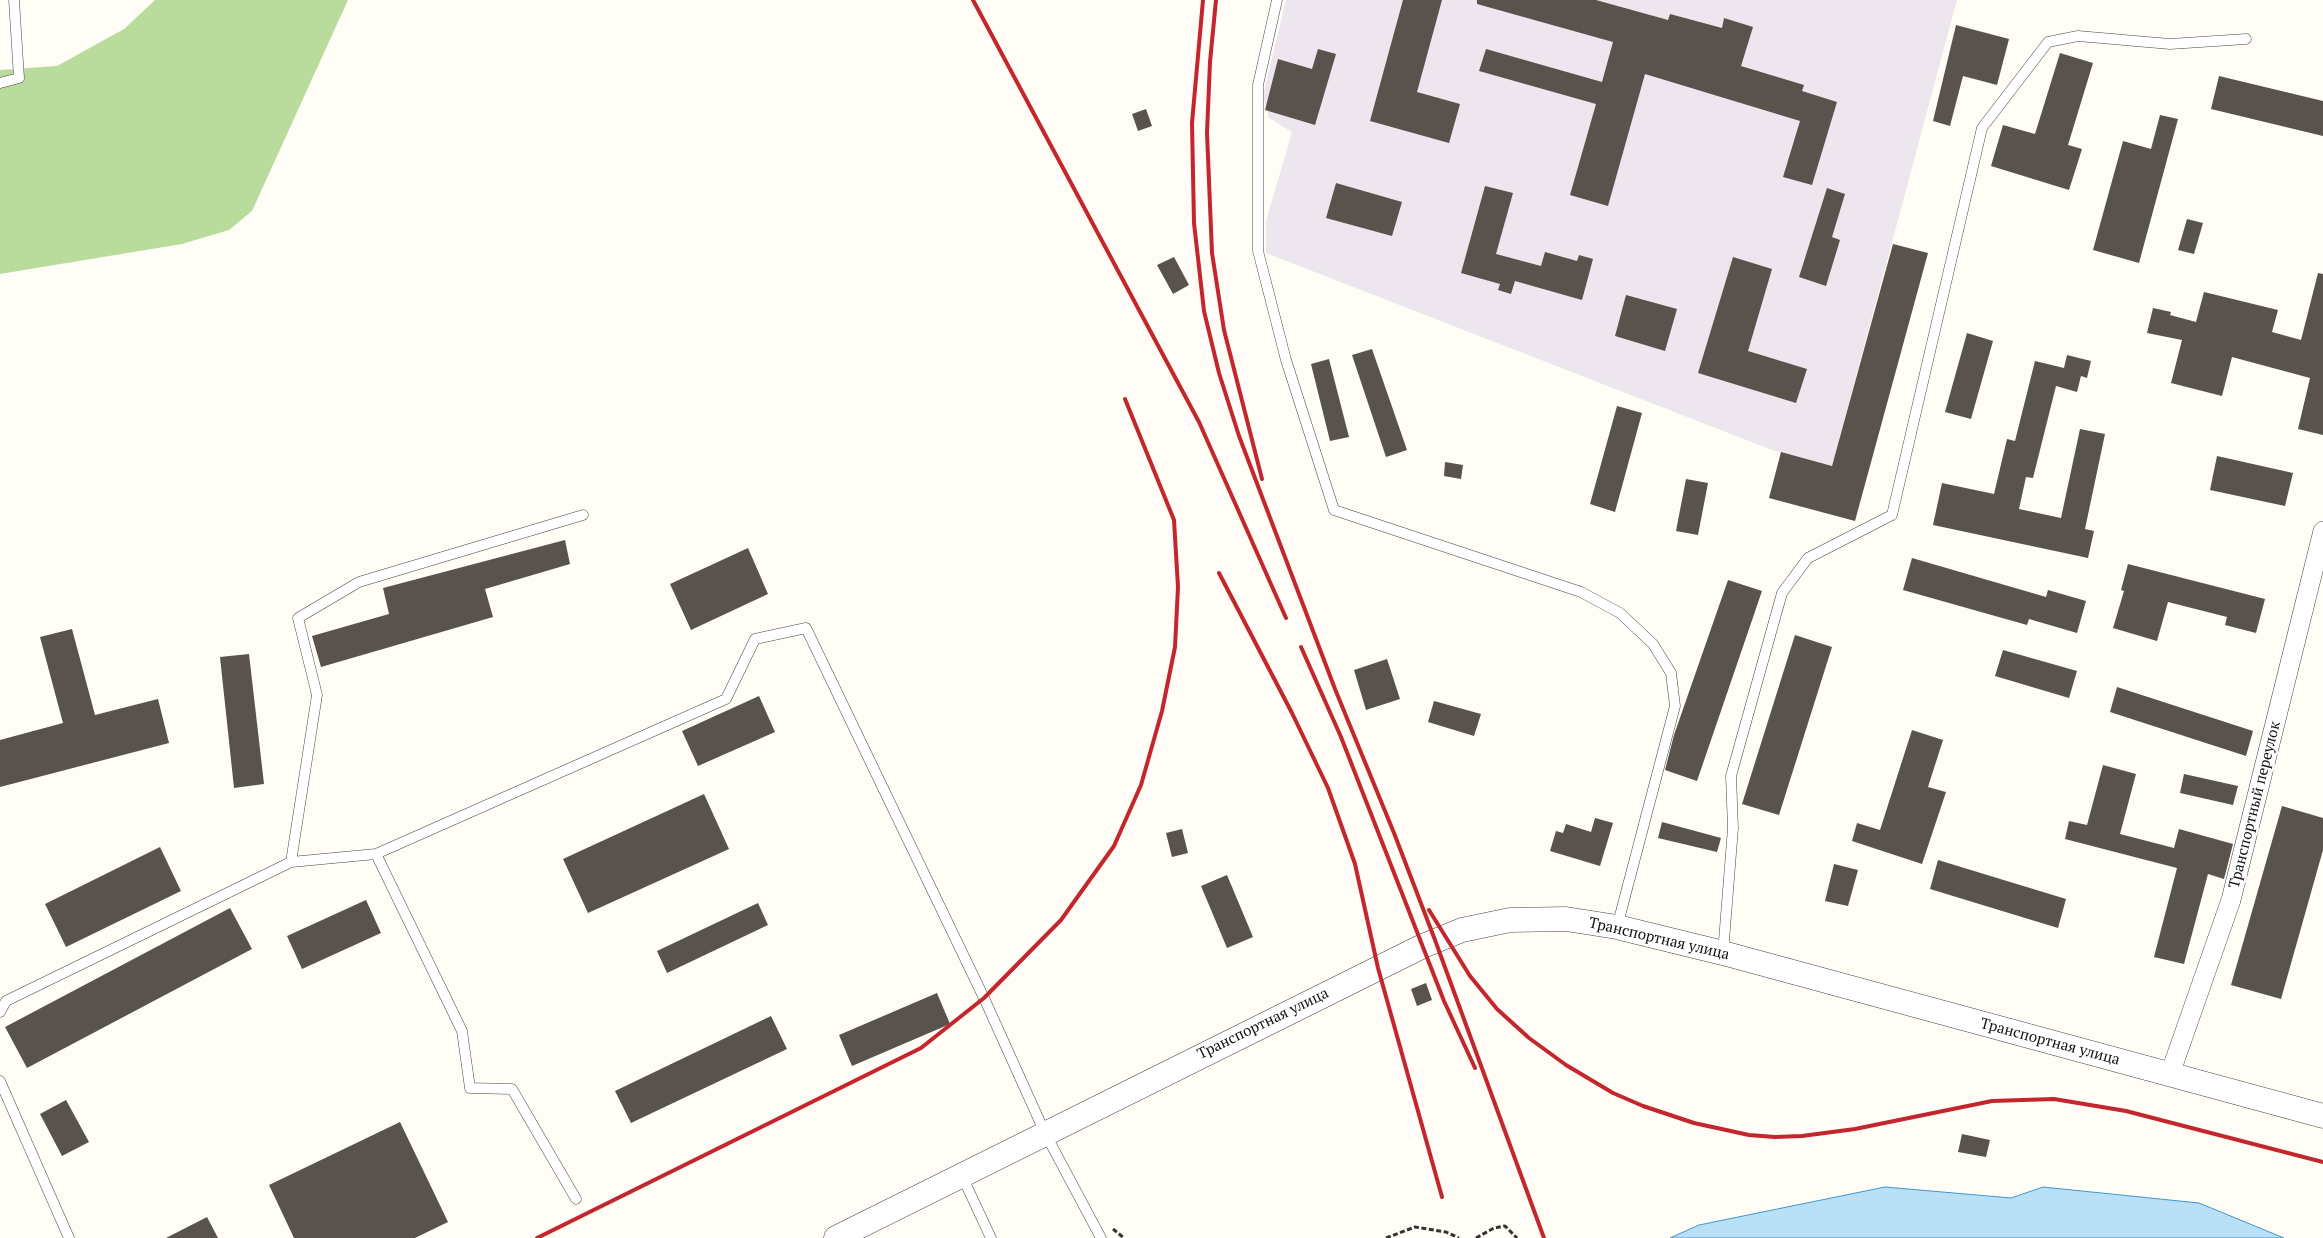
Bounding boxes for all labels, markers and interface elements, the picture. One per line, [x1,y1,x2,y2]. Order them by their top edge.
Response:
street label: Транспортный переулок [2226,720,2284,890]
street label: Транспортная улица [1587,914,1731,964]
street label: Транспортная улица [1194,984,1332,1064]
street label: Транспортная улица [1978,1015,2122,1069]

